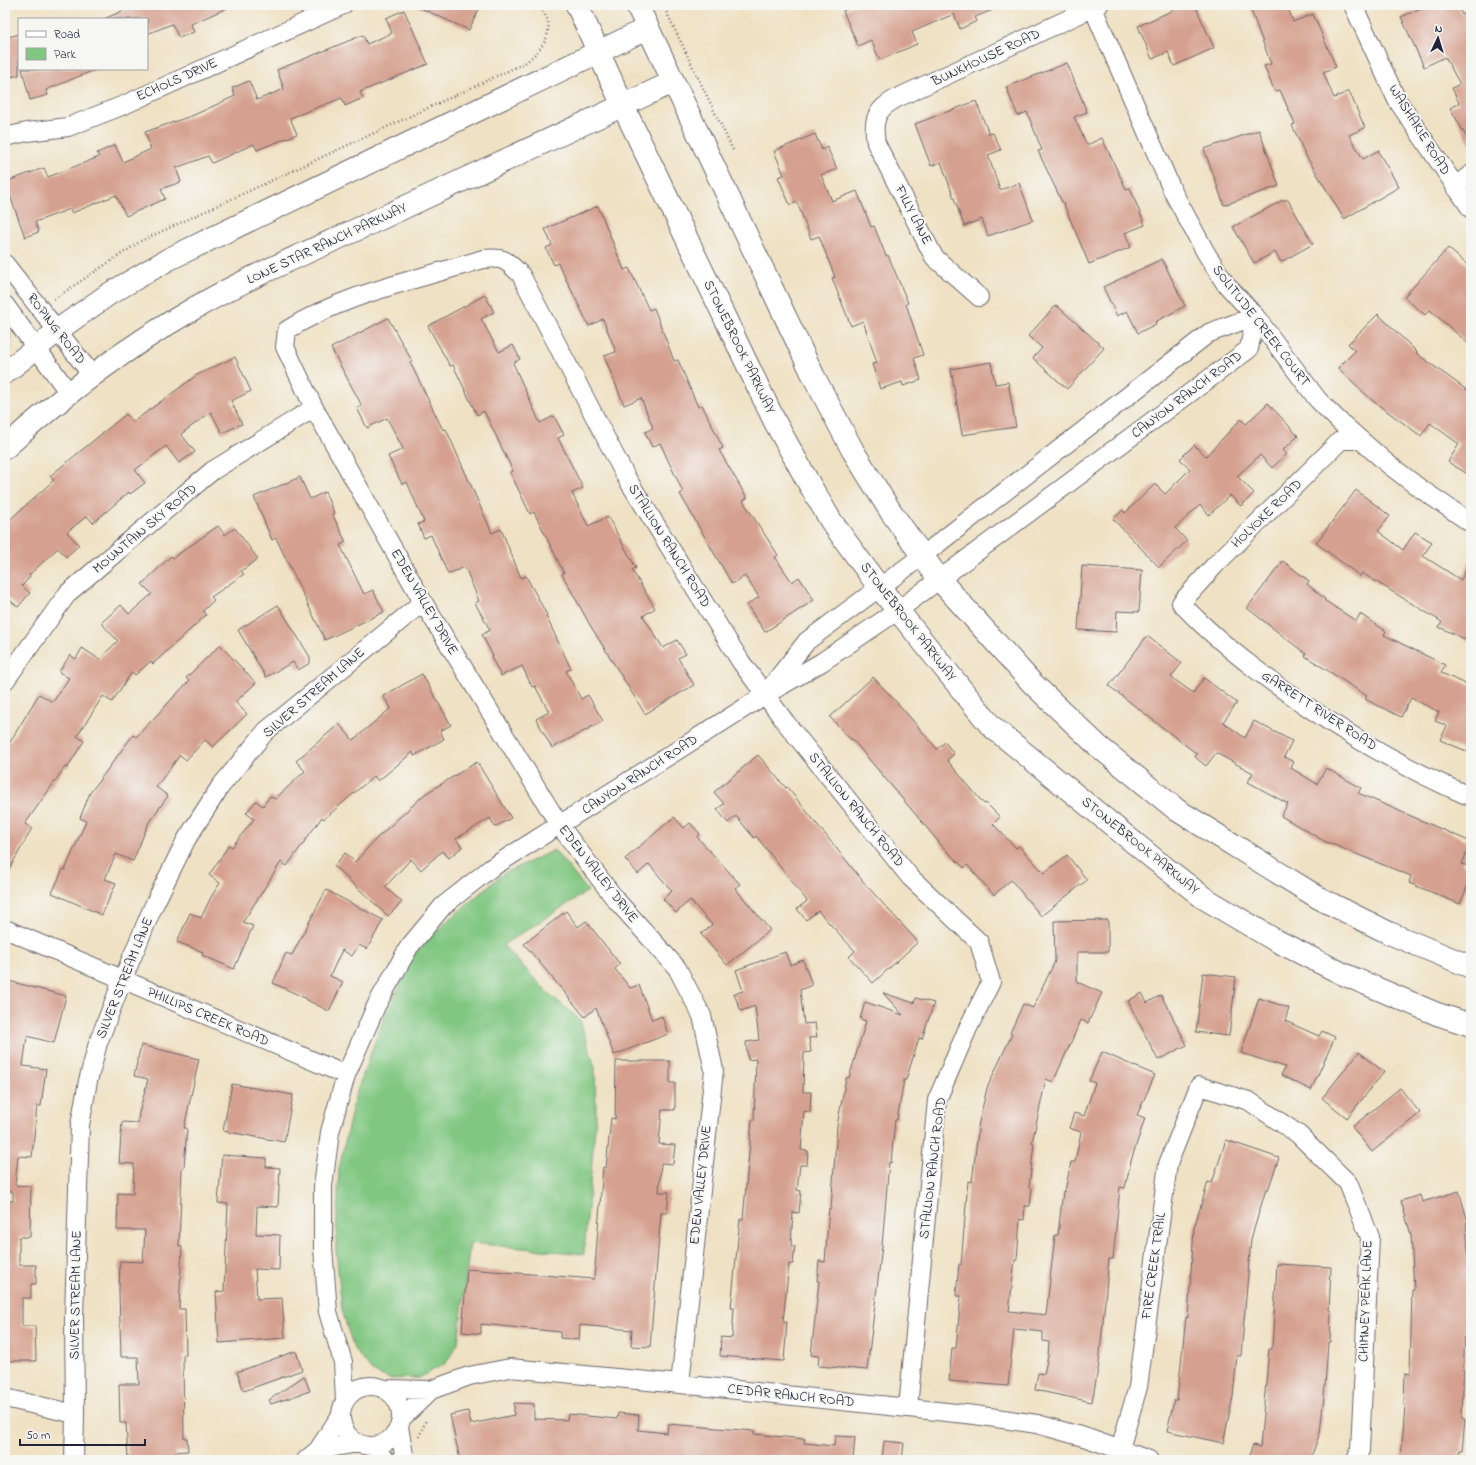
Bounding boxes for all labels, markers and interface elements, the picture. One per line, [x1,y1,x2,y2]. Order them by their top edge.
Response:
legend [18,18,148,70]
north arrow [1418,18,1458,58]
text: N [1434,21,1443,37]
street label: BUNKHOUSE ROAD [927,24,1044,93]
text: Road [54,26,80,44]
text: Park [54,46,76,64]
street label: ECHOLS DRIVE [133,53,221,107]
street label: WASHAKIE ROAD [1383,81,1455,179]
street label: FILLY LANE [889,181,937,248]
street label: LONE STAR RANCH PARKWAY [244,197,411,290]
street label: SOLITUDE CREEK COURT [1207,261,1315,391]
street label: STONEBROOK PARKWAY [697,277,781,418]
street label: ROPING ROAD [21,289,91,369]
street label: CANYON RANCH ROAD [1127,346,1247,444]
street label: HOLYOKE ROAD [1227,475,1307,553]
street label: MOUNTAIN SKY ROAD [88,479,202,579]
street label: STALLION RANCH ROAD [622,480,716,612]
street label: EDEN VALLEY DRIVE [385,545,463,659]
street label: STONEBROOK PARKWAY [855,558,962,687]
street label: SILVER STREAM LANE [258,643,370,743]
street label: GARRETT RIVER ROAD [1257,666,1381,756]
street label: CANYON RANCH ROAD [578,730,702,820]
street label: STALLION RANCH ROAD [803,748,909,872]
street label: STONEBROOK PARKWAY [1076,792,1204,901]
street label: EDEN VALLEY DRIVE [553,820,643,928]
street label: SILVER STREAM LANE [91,914,159,1042]
street label: PHILLIPS CREEK ROAD [144,982,272,1052]
street label: STALLION RANCH ROAD [914,1096,952,1240]
street label: EDEN VALLEY DRIVE [684,1124,718,1246]
street label: FIRE CREEK TRAIL [1136,1210,1172,1322]
street label: SILVER STREAM LANE [64,1230,88,1360]
street label: CHIMNEY PEAK LANE [1353,1240,1379,1362]
street label: CEDAR RANCH ROAD [727,1379,855,1413]
scale bar [20,1421,145,1447]
text: 50 m [26,1427,50,1445]

